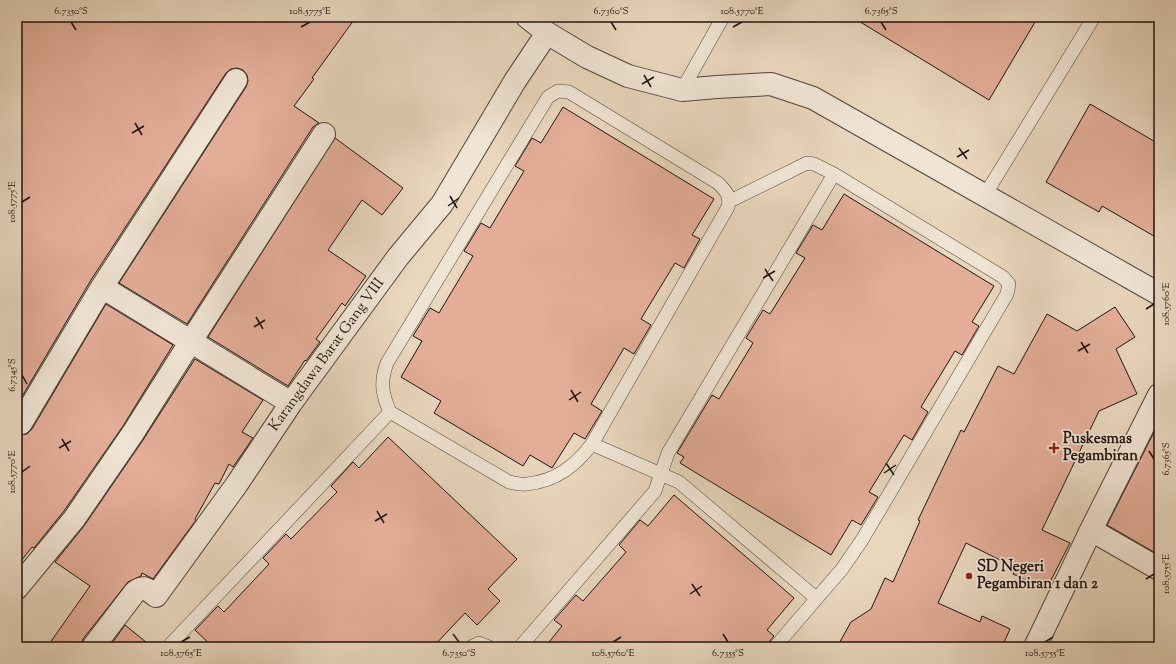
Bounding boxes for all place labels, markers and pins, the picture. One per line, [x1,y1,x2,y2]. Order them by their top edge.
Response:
place label: Puskesmas Pegambiran [1063,429,1138,467]
marker: Puskesmas Pegambiran [1048,442,1060,454]
place label: SD Negeri Pegambiran 1 dan 2 [977,557,1099,595]
marker: SD Negeri Pegambiran 1 dan 2 [964,571,974,581]

